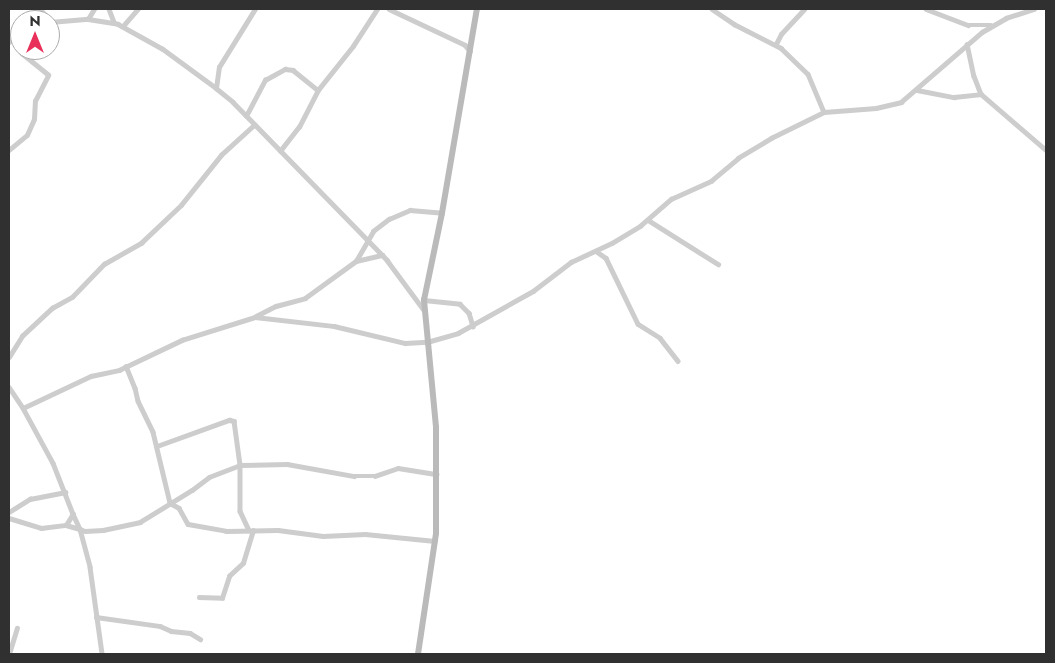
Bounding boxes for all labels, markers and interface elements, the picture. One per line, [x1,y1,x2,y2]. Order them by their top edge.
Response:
north arrow [10,10,60,60]
text: N [29,11,41,31]

